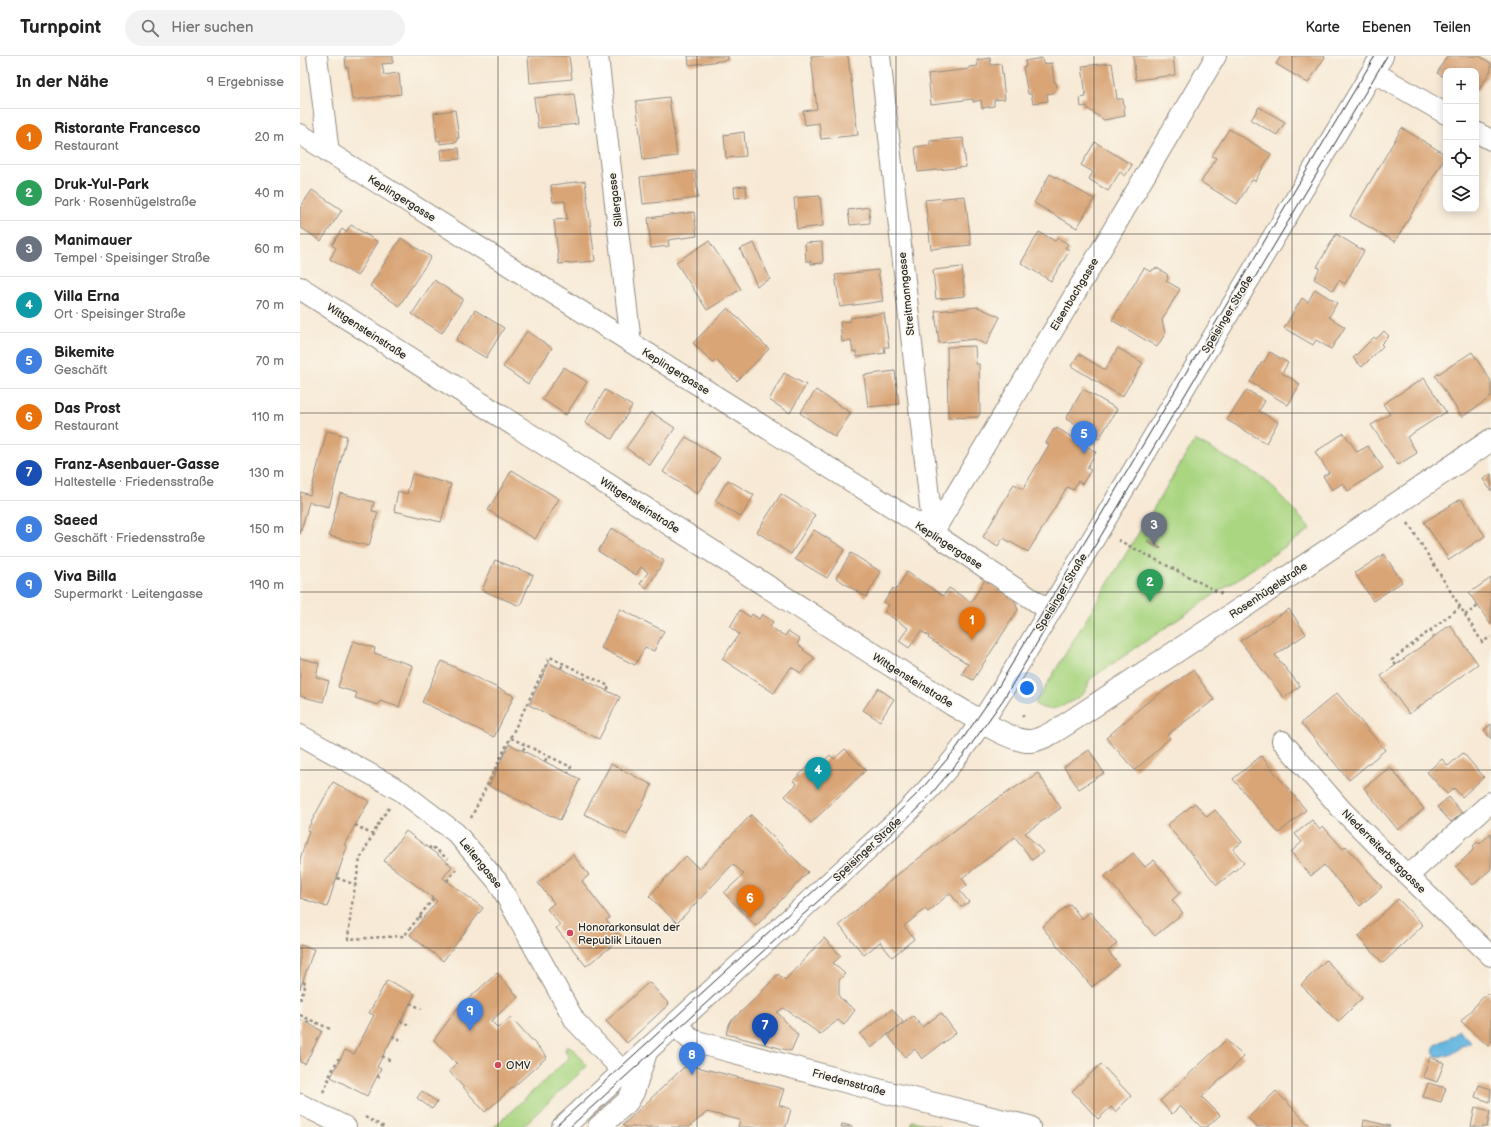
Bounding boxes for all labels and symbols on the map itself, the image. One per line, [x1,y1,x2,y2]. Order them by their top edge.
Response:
street label: Keplingergasse [365,172,439,225]
street label: Sillergasse [606,172,625,228]
street label: Streitmanngasse [896,251,917,336]
street label: Eisenbachgasse [1048,255,1101,333]
street label: Speisinger Straße [1199,273,1256,356]
street label: Wittgensteinstraße [324,301,410,362]
street label: Keplingergasse [639,345,713,398]
pin: 5 [1071,421,1097,454]
street label: Wittgensteinstraße [597,475,683,536]
pin: 3 [1141,512,1167,545]
street label: Keplingergasse [913,519,985,572]
street label: Speisinger Straße [1033,551,1090,634]
street label: Rosenhügelstraße [1227,559,1310,621]
pin: 2 [1137,569,1163,602]
pin: 1 [959,607,985,640]
street label: Wittgensteinstraße [870,650,956,711]
your location [1017,678,1037,698]
pin: 4 [805,757,831,790]
street label: Niederreiterberggasse [1339,807,1429,896]
street label: Speisinger Straße [830,814,905,884]
street label: Leitengasse [456,836,505,891]
pin: 6 [737,885,763,918]
place label: Honorarkonsulat der Republik Litauen [578,921,681,947]
marker: Honorarkonsulat der Republik Litauen [565,928,575,938]
pin: 9 [457,998,483,1031]
pin: 7 [752,1013,778,1046]
pin: 8 [679,1042,705,1075]
place label: OMV [506,1059,531,1072]
marker: OMV [493,1060,503,1070]
street label: Friedensstraße [811,1066,888,1099]

